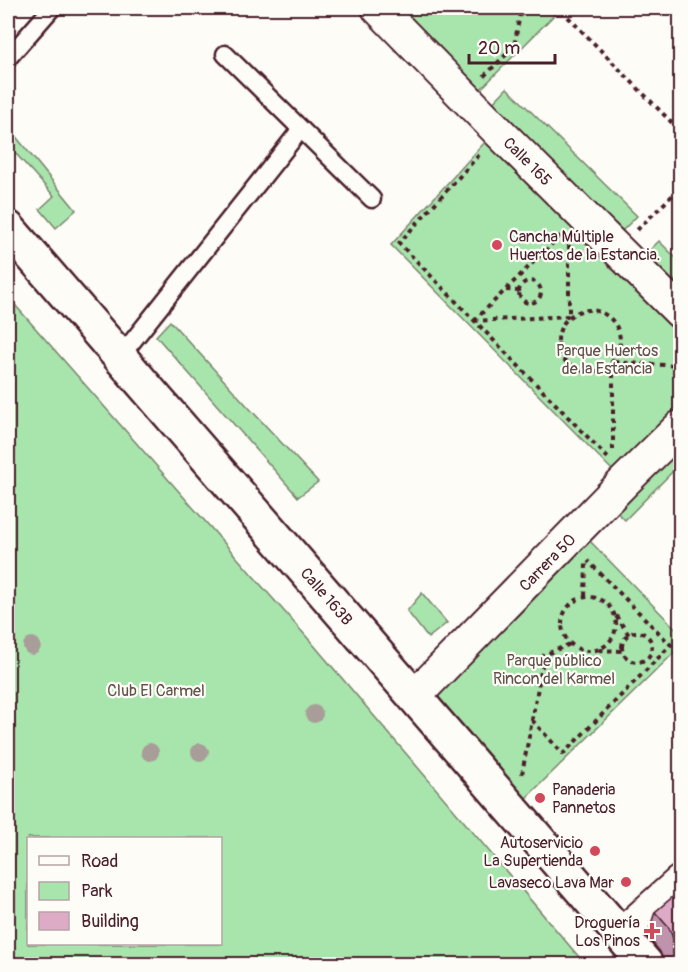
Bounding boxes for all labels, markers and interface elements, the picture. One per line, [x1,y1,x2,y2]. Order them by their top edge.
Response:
scale bar [469,27,554,65]
text: 20 m [478,37,520,60]
street label: Calle 165 [499,133,556,190]
place label: Cancha Múltiple Huertos de la Estancia. [509,227,660,265]
marker: Cancha Múltiple Huertos de la Estancia. [490,238,504,252]
park label: Parque Huertos de la Estancia [556,341,658,379]
street label: Carrera 50 [515,530,580,596]
street label: Calle 163B [296,564,357,630]
park label: Parque público Rincon del Karmel [493,651,615,689]
park label: Club El Carmel [107,681,205,701]
place label: Panaderia Pannetos [552,780,616,818]
marker: Panaderia Pannetos [533,791,547,805]
place label: Autoservicio La Supertienda [483,833,583,871]
legend [27,837,222,945]
marker: Autoservicio La Supertienda [588,844,602,858]
text: Road [81,850,118,873]
place label: Lavaseco Lava Mar [488,873,614,893]
marker: Lavaseco Lava Mar [619,875,633,889]
text: Park [81,880,113,903]
text: Building [81,910,139,933]
place label: Droguería Los Pinos [574,913,640,951]
marker: Droguería Los Pinos [645,924,659,938]

